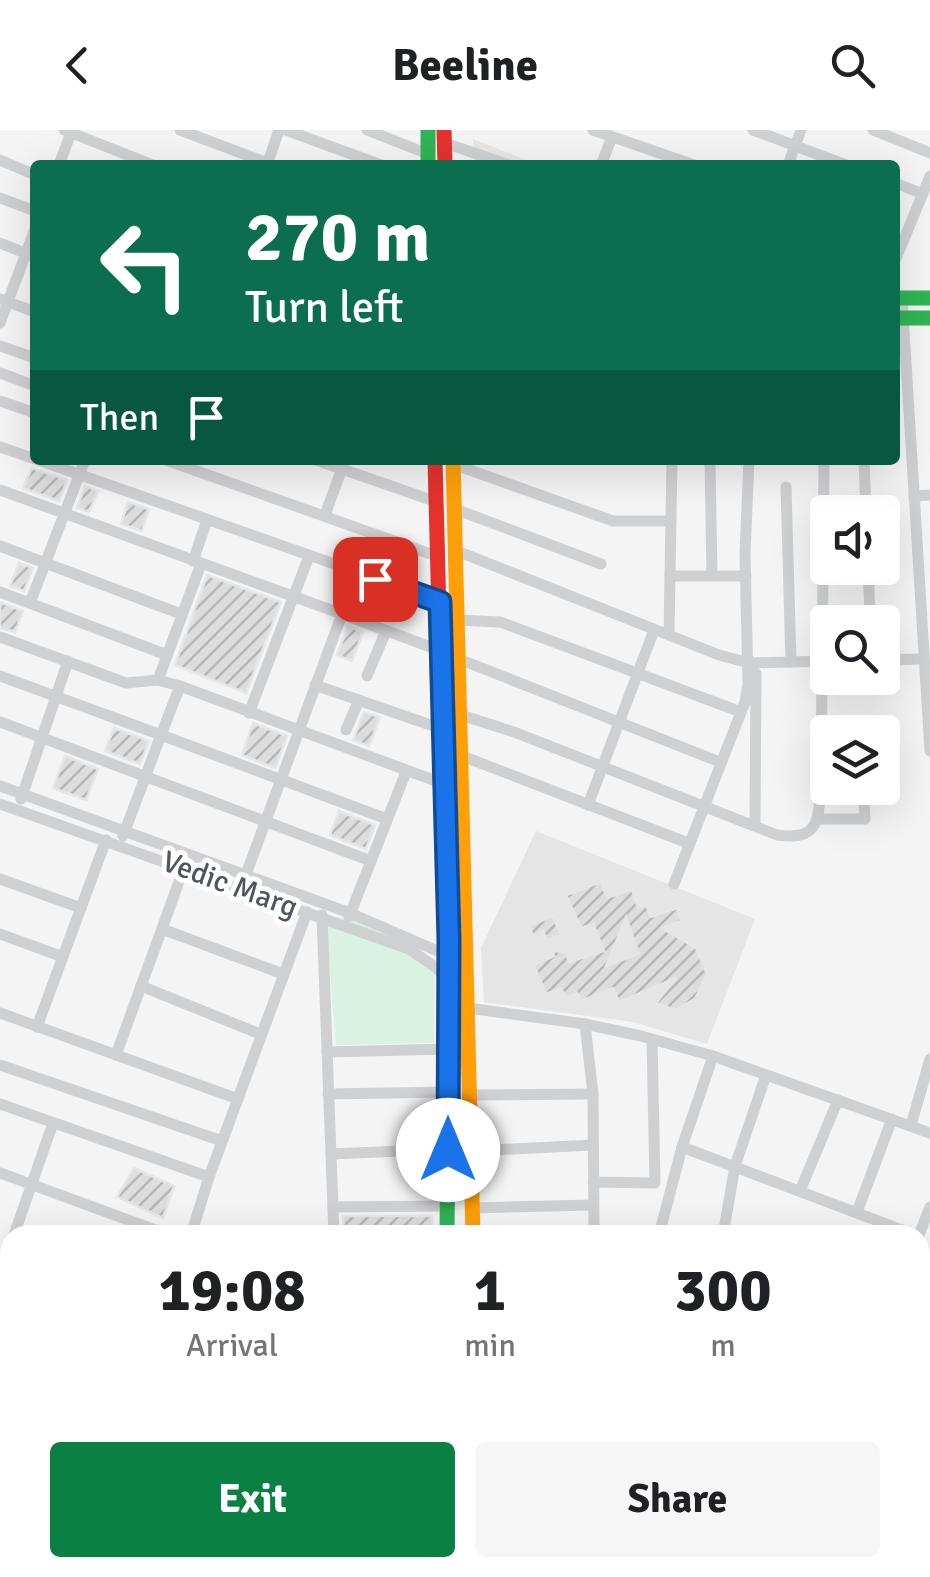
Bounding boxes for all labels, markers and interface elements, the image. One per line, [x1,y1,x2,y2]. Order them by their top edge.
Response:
icon: back [50,38,105,93]
text: Beeline [392,38,538,93]
icon: search [825,38,880,93]
text: 270 m [245,194,430,280]
icon: left [80,200,210,330]
text: Turn left [245,280,404,335]
icon: arrive [179,390,234,445]
text: Then [80,394,159,441]
map controls [810,495,900,805]
button: sound [810,495,900,585]
pin [333,537,418,622]
icon: arrive [348,552,403,607]
button: search [810,605,900,695]
button: layers [810,715,900,805]
street label: Vedic Marg [157,843,303,926]
position arrow [396,1098,500,1202]
text: 19:08 [158,1254,306,1328]
text: 1 [474,1254,506,1328]
text: 300 [674,1254,772,1328]
text: Arrival [186,1326,278,1365]
text: min [464,1326,516,1365]
text: m [710,1326,736,1365]
button: Exit [50,1442,455,1557]
button: Share [475,1442,880,1557]

